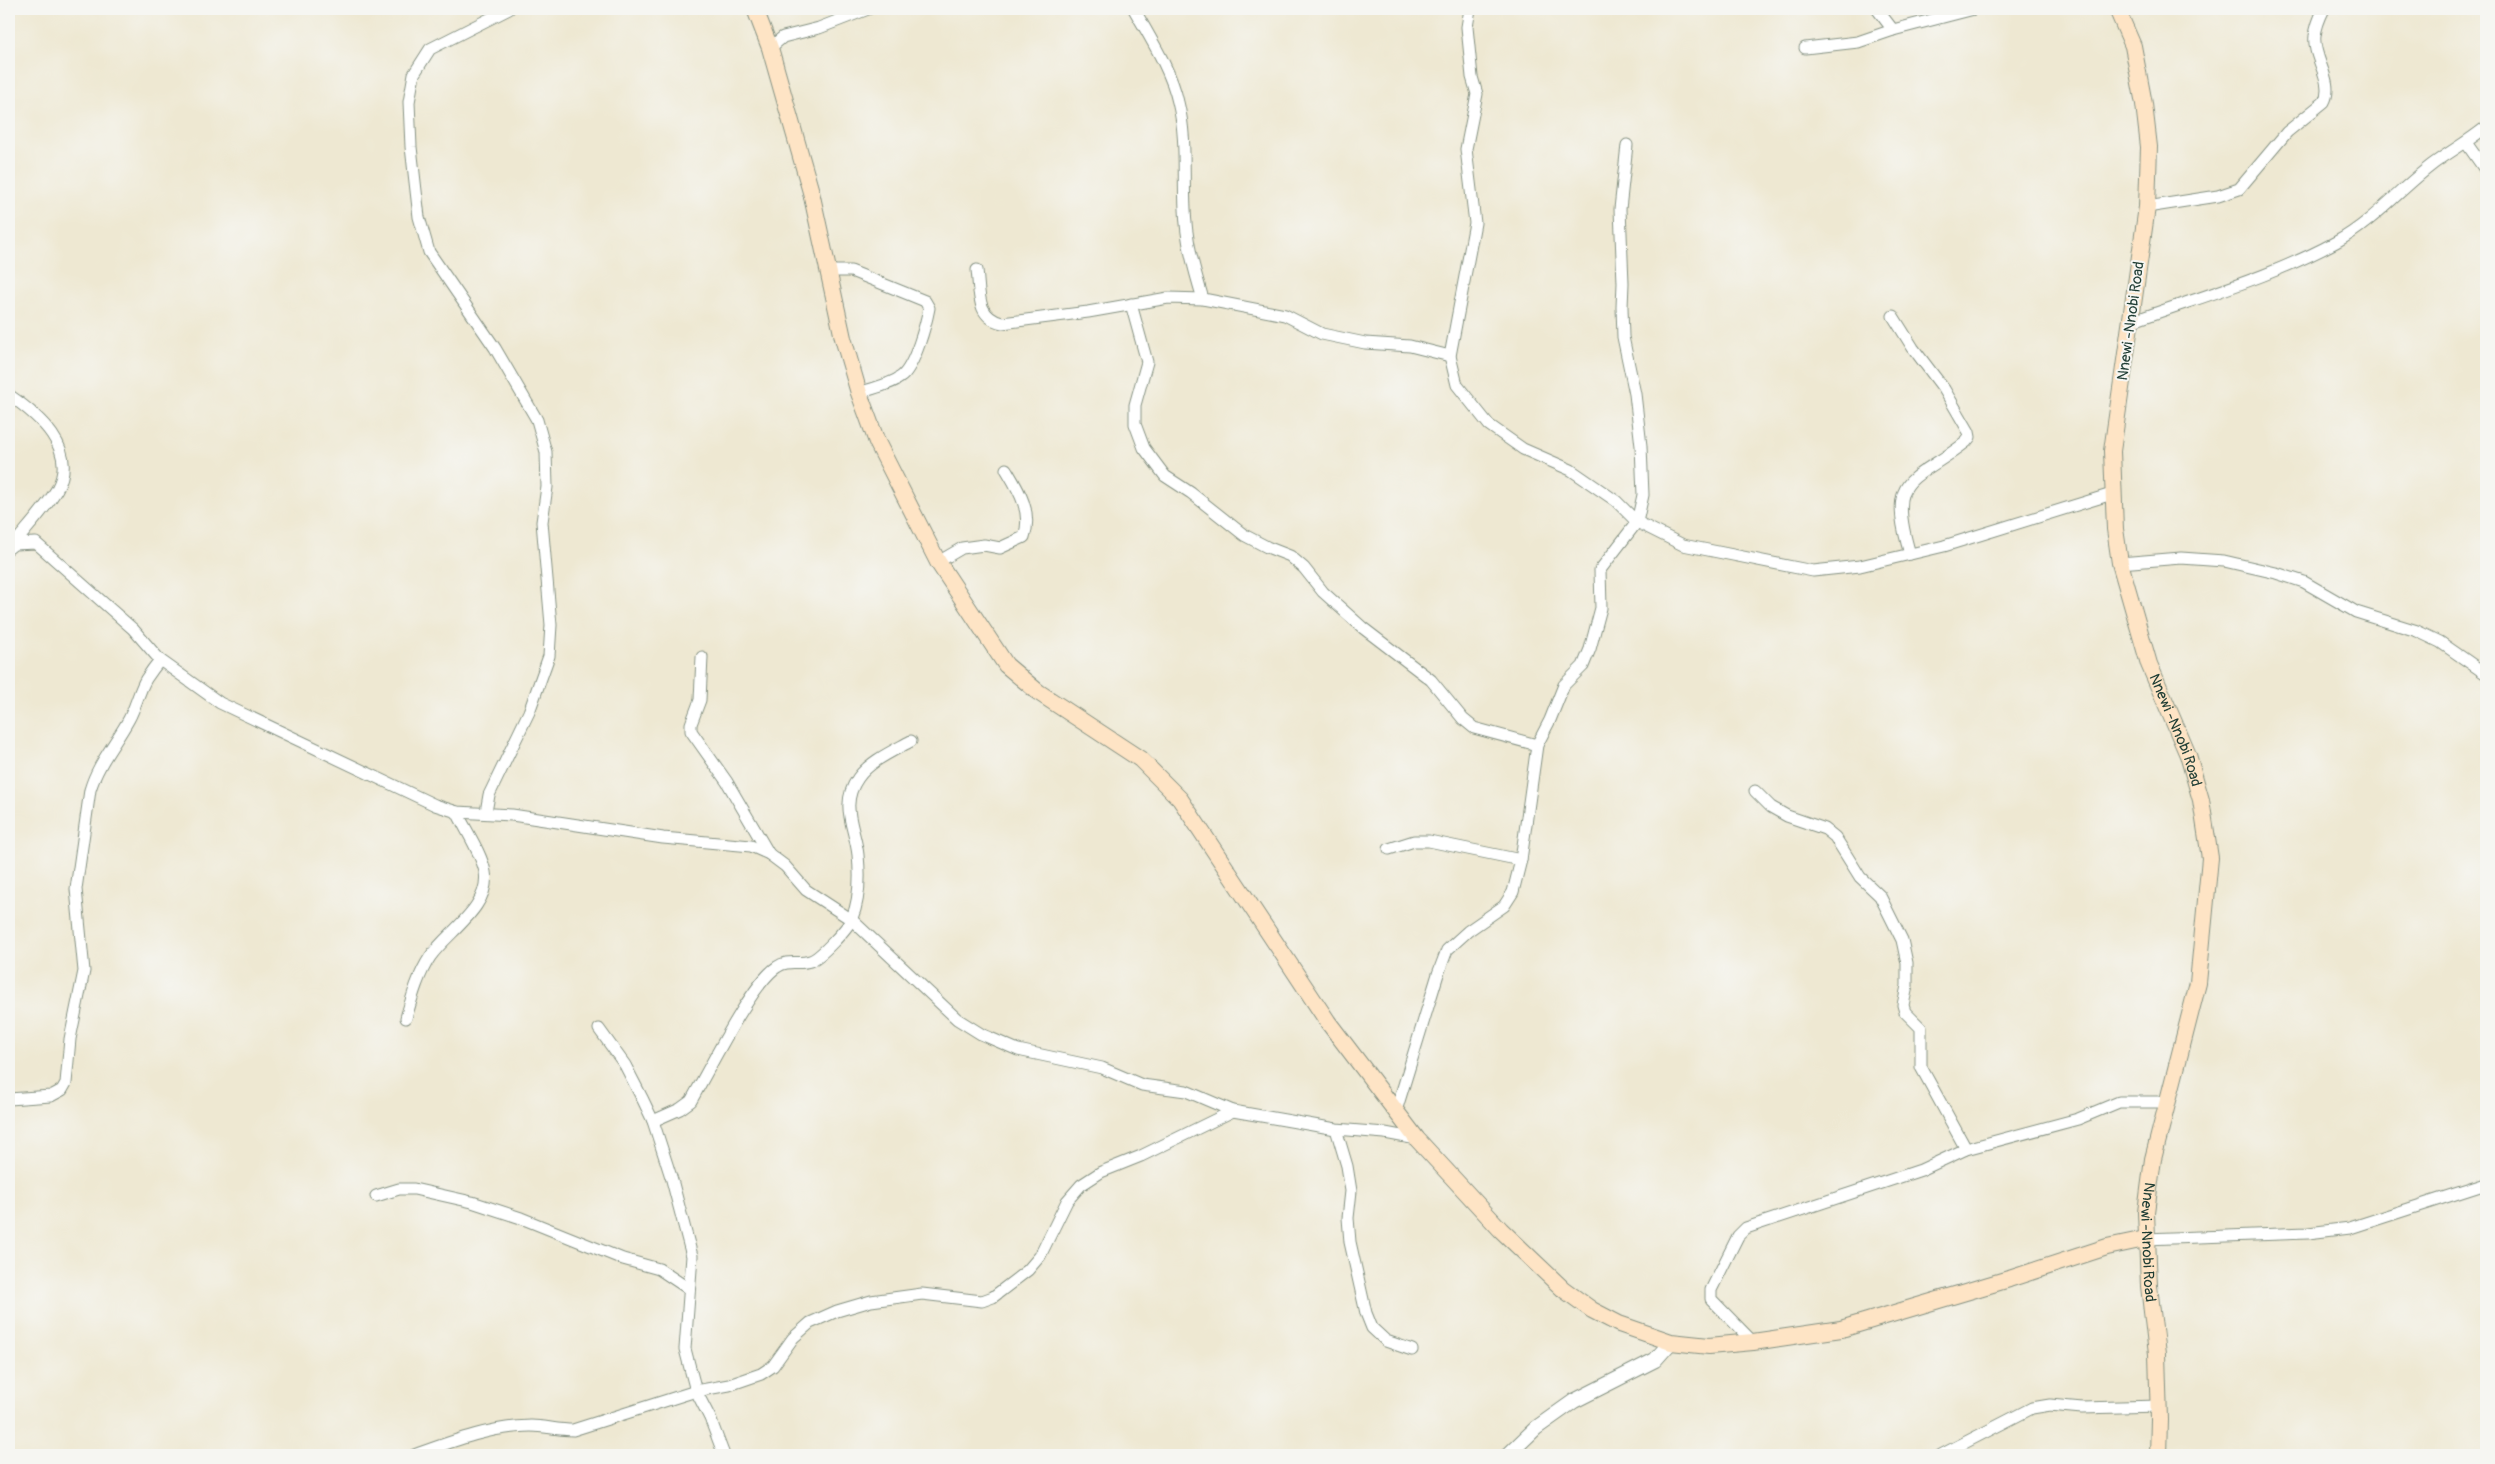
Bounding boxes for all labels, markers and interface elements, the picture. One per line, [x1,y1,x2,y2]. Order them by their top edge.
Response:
street label: Nnewi -Nnobi Road [2113,260,2149,382]
street label: Nnewi -Nnobi Road [2145,671,2206,789]
street label: Nnewi -Nnobi Road [2136,1181,2160,1303]

